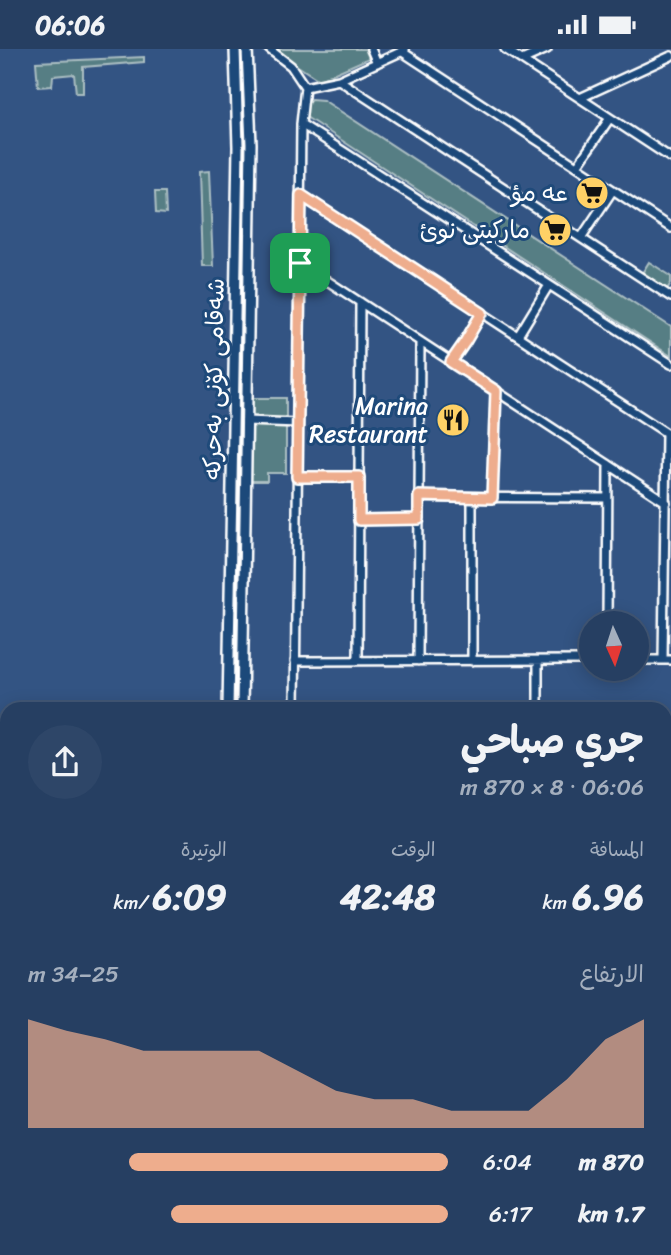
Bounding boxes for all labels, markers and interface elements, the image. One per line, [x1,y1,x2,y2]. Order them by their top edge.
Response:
text: 06:06 [35,2,105,48]
place label: عه مؤ [509,172,568,214]
supermarket icon: عه مؤ [573,174,611,212]
place label: مارکیتی نوئ [420,209,530,251]
supermarket icon: مارکیتی نوئ [536,211,574,249]
pin [270,233,330,293]
icon: arrive [281,244,319,282]
street label: شەقامی کۆنی بەحرکە [191,278,237,480]
place label: Marina Restaurant [309,385,428,455]
restaurant icon: Marina Restaurant [434,401,472,439]
north arrow [579,611,649,681]
map controls [579,611,649,681]
text: جري صباحي [461,707,644,774]
button: share [28,725,102,799]
text: 06:06 · 8 × 870 m [460,767,644,808]
text: الوتيرة [181,833,227,866]
text: الوقت [391,833,435,866]
text: المسافة [590,833,644,866]
text: 6:09 [153,866,227,928]
text: 42:48 [340,866,435,928]
text: 6.96 [572,866,644,928]
text: /km [114,886,153,919]
text: km [543,886,572,919]
text: 25–34 m [28,954,119,995]
text: الارتفاع [580,954,644,995]
text: 6:04 [483,1142,532,1183]
text: 870 m [579,1142,644,1183]
text: 6:17 [489,1194,532,1235]
text: 1.7 km [578,1194,644,1235]

